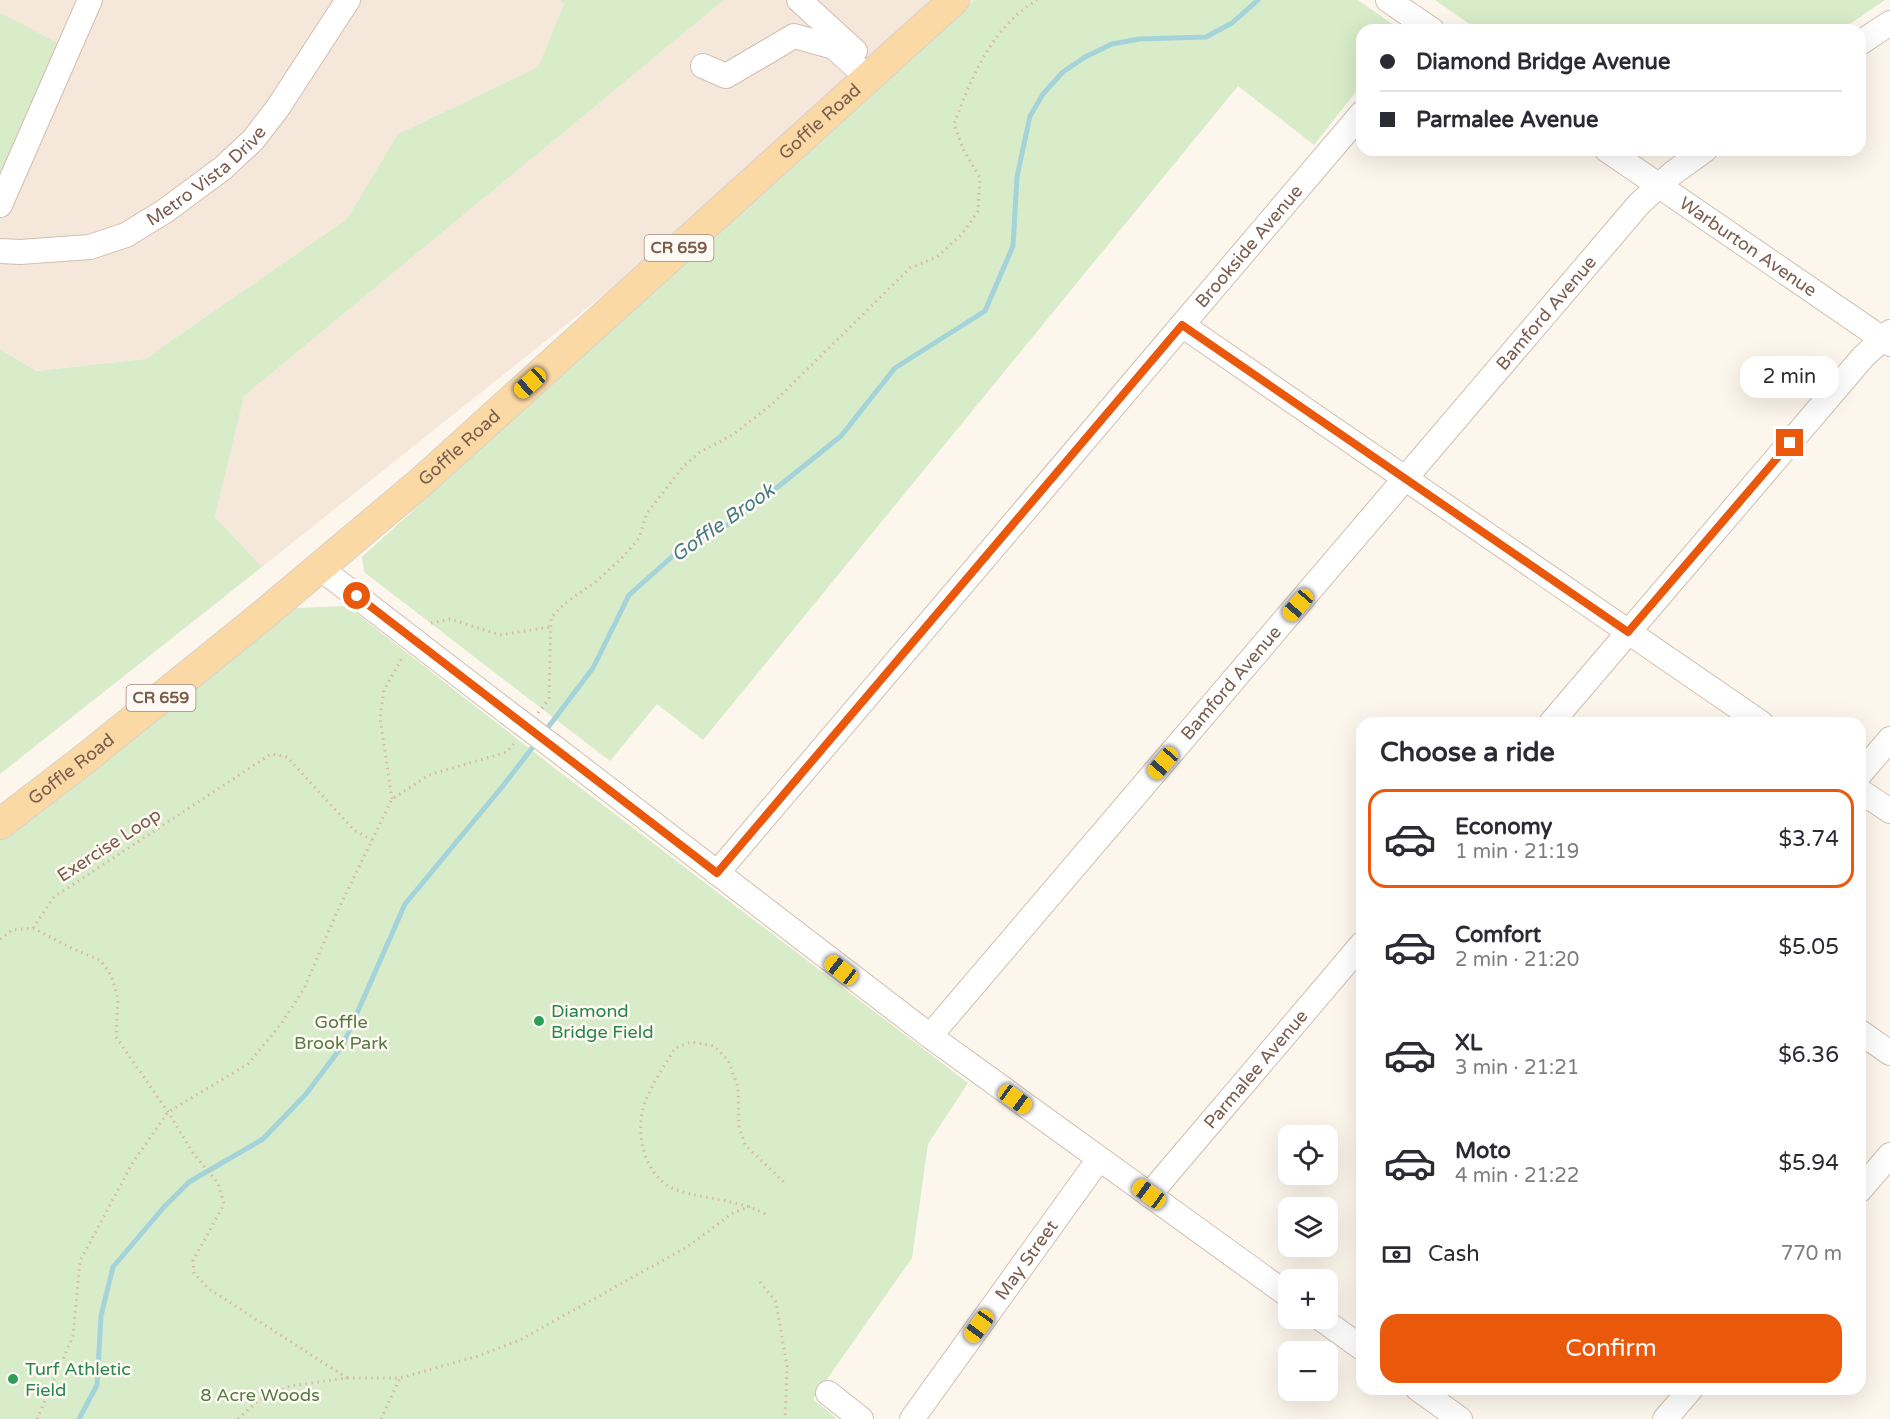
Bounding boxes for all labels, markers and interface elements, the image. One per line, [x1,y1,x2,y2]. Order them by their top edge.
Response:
text: Diamond Bridge Avenue [1416,49,1670,75]
street label: Goffle Road [774,79,865,164]
text: Parmalee Avenue [1416,107,1598,133]
street label: Metro Vista Drive [142,122,271,231]
street label: Brookside Avenue [1191,180,1307,312]
street label: Warburton Avenue [1675,192,1821,301]
road number: CR 659 [644,235,714,261]
street label: Bamford Avenue [1491,251,1601,375]
callout: 2 min [1740,356,1840,398]
car [511,364,549,402]
text: 2 min [1763,365,1816,389]
street label: Goffle Road [414,405,505,490]
route end [1776,429,1803,456]
water label: Goffle Brook [667,477,781,567]
route start [343,582,370,609]
car [1279,586,1317,624]
street label: Bamford Avenue [1176,621,1286,745]
road number: CR 659 [126,685,195,711]
street label: Goffle Road [24,729,119,809]
text: Choose a ride [1380,736,1555,769]
car [1144,744,1182,782]
street label: Exercise Loop [53,803,165,887]
icon: car [1383,812,1437,866]
text: Economy [1455,814,1552,840]
text: $3.74 [1778,826,1839,852]
text: 1 min · 21:19 [1455,840,1579,864]
icon: car [1383,920,1437,974]
text: Comfort [1455,922,1541,948]
text: $5.05 [1778,934,1839,960]
text: 2 min · 21:20 [1455,948,1579,972]
car [821,952,861,988]
place label: Diamond Bridge Field [551,1000,654,1043]
street label: Parmalee Avenue [1199,1005,1312,1133]
park label: Goffle Brook Park [294,1011,388,1054]
marker: Diamond Bridge Field [532,1014,546,1028]
icon: car [1383,1028,1437,1082]
text: XL [1455,1030,1482,1056]
text: $6.36 [1778,1042,1839,1068]
text: 3 min · 21:21 [1455,1056,1579,1080]
car [995,1081,1035,1117]
map controls [1278,1125,1338,1401]
button: locate [1278,1125,1338,1185]
icon: car [1383,1136,1437,1190]
text: Moto [1455,1138,1511,1164]
text: $5.94 [1778,1150,1839,1176]
text: 4 min · 21:22 [1455,1164,1579,1188]
car [1129,1176,1169,1212]
button: layers [1278,1197,1338,1257]
street label: May Street [990,1216,1063,1304]
icon: cash [1380,1238,1413,1271]
text: Cash [1428,1241,1480,1267]
text: 770 m [1781,1242,1842,1266]
button: + [1278,1269,1338,1329]
car [961,1306,997,1346]
button: Confirm [1380,1314,1842,1383]
button: − [1278,1341,1338,1401]
place label: Turf Athletic Field [25,1358,131,1401]
marker: Turf Athletic Field [6,1372,20,1386]
park label: 8 Acre Woods [200,1384,320,1406]

